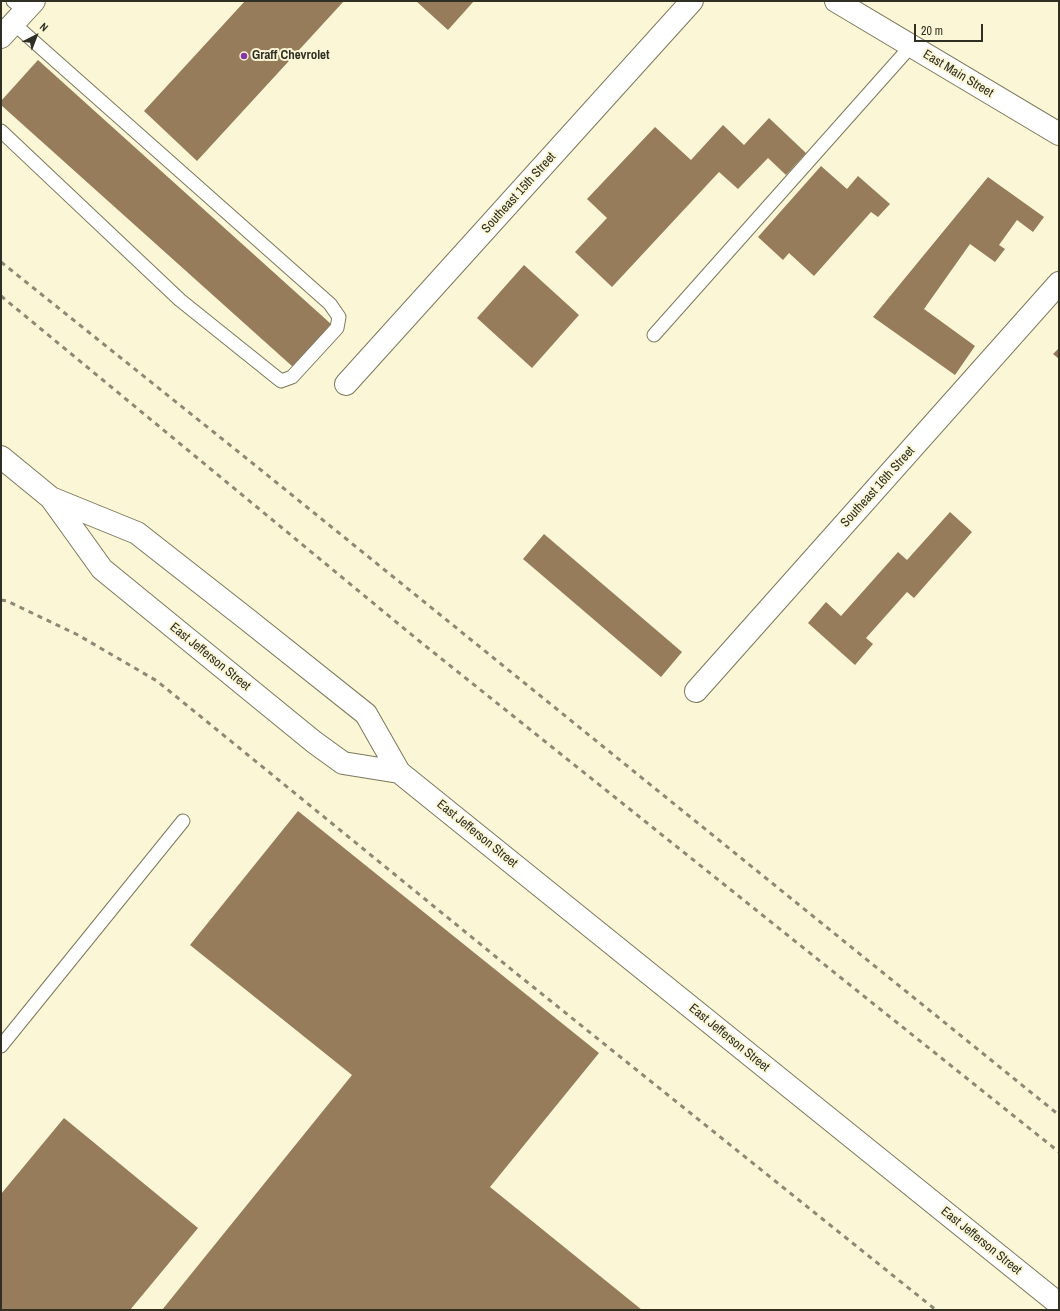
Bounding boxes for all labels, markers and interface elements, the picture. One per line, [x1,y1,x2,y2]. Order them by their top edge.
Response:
north arrow [16,16,56,56]
scale bar [916,16,985,42]
text: N [37,20,51,34]
text: 20 m [921,23,943,39]
street label: East Main Street [920,47,996,101]
place label: Graff Chevrolet [252,48,330,64]
marker: Graff Chevrolet [239,51,249,61]
street label: Southeast 15th Street [479,149,559,237]
street label: Southeast 16th Street [838,443,918,531]
street label: East Jefferson Street [166,620,254,694]
street label: East Jefferson Street [433,797,521,871]
street label: East Jefferson Street [685,1001,773,1075]
street label: East Jefferson Street [937,1204,1025,1278]

